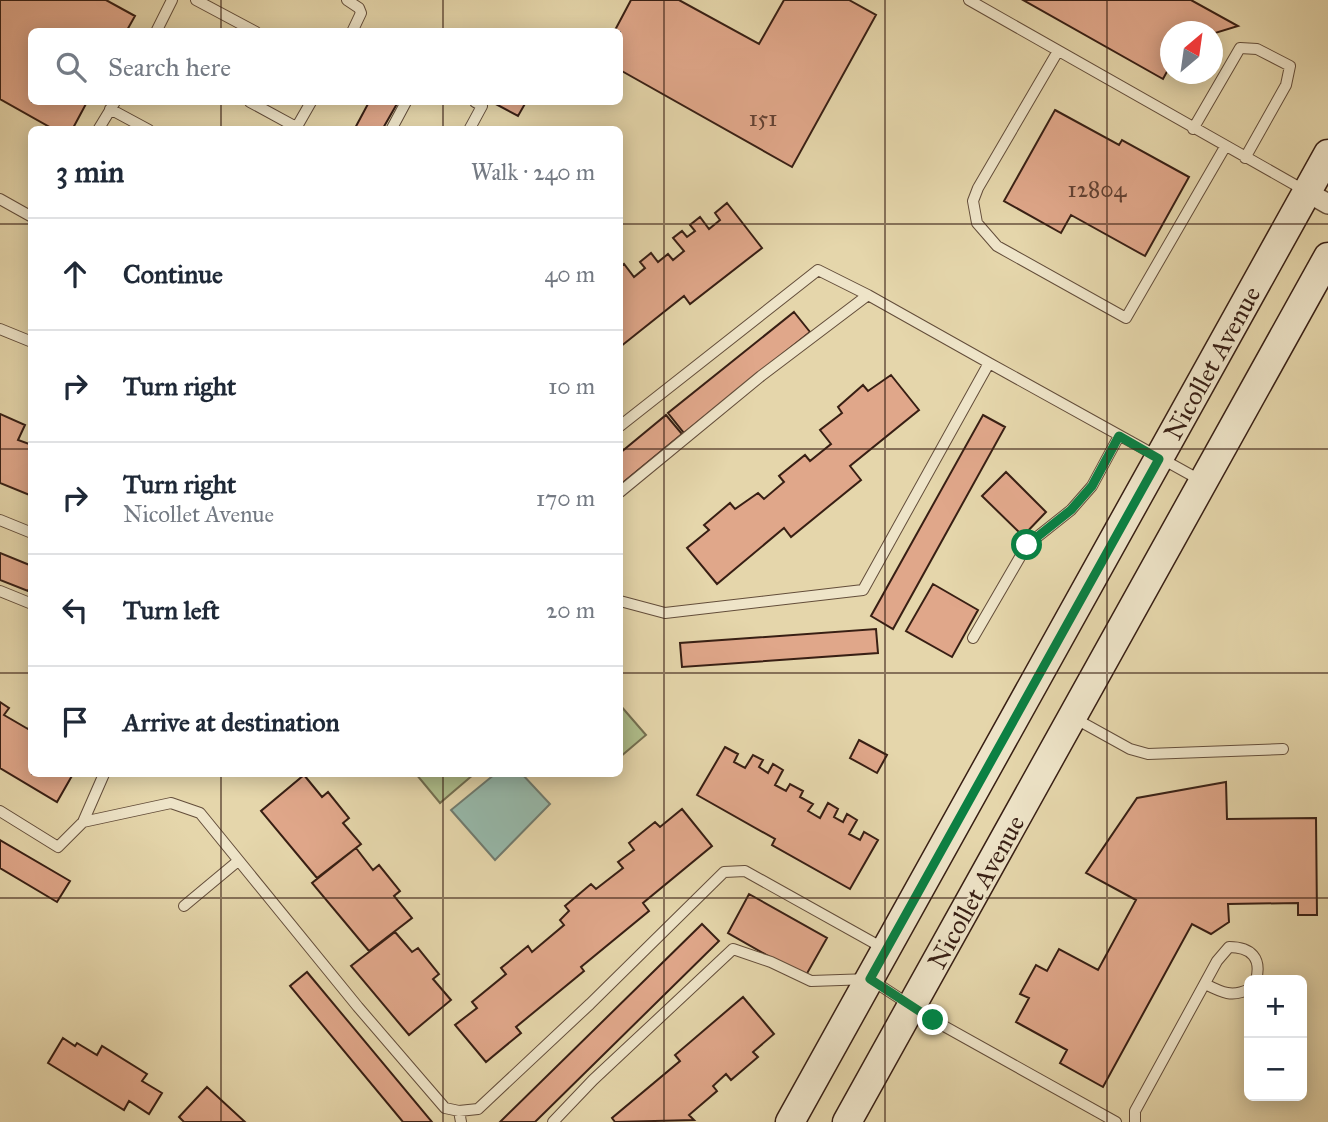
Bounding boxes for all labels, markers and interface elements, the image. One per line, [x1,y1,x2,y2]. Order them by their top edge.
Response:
north arrow [1160,21,1223,84]
search box [28,28,623,105]
icon: search [52,48,90,86]
text: Search here [108,51,231,83]
house number: 151 [749,104,777,132]
text: 3 min [56,154,124,190]
text: Walk · 240 m [471,158,595,186]
house number: 12804 [1068,175,1128,203]
icon: ahead [56,255,94,293]
text: Continue [123,258,223,290]
text: 40 m [545,260,595,288]
street label: Nicollet Avenue [1157,280,1267,445]
icon: right [56,367,94,405]
text: Turn right [123,370,236,402]
text: 10 m [548,372,595,400]
text: Turn right [123,468,236,500]
icon: right [56,479,94,517]
text: 170 m [536,484,595,512]
text: Nicollet Avenue [123,500,274,528]
route start [1011,529,1042,560]
icon: left [56,591,94,629]
text: Turn left [123,594,219,626]
text: 20 m [546,596,595,624]
icon: arrive [56,703,94,741]
text: Arrive at destination [123,706,340,738]
street label: Nicollet Avenue [921,809,1031,974]
map controls [1244,975,1307,1101]
button: + [1244,975,1307,1038]
route end [917,1004,948,1035]
button: − [1244,1038,1307,1101]

